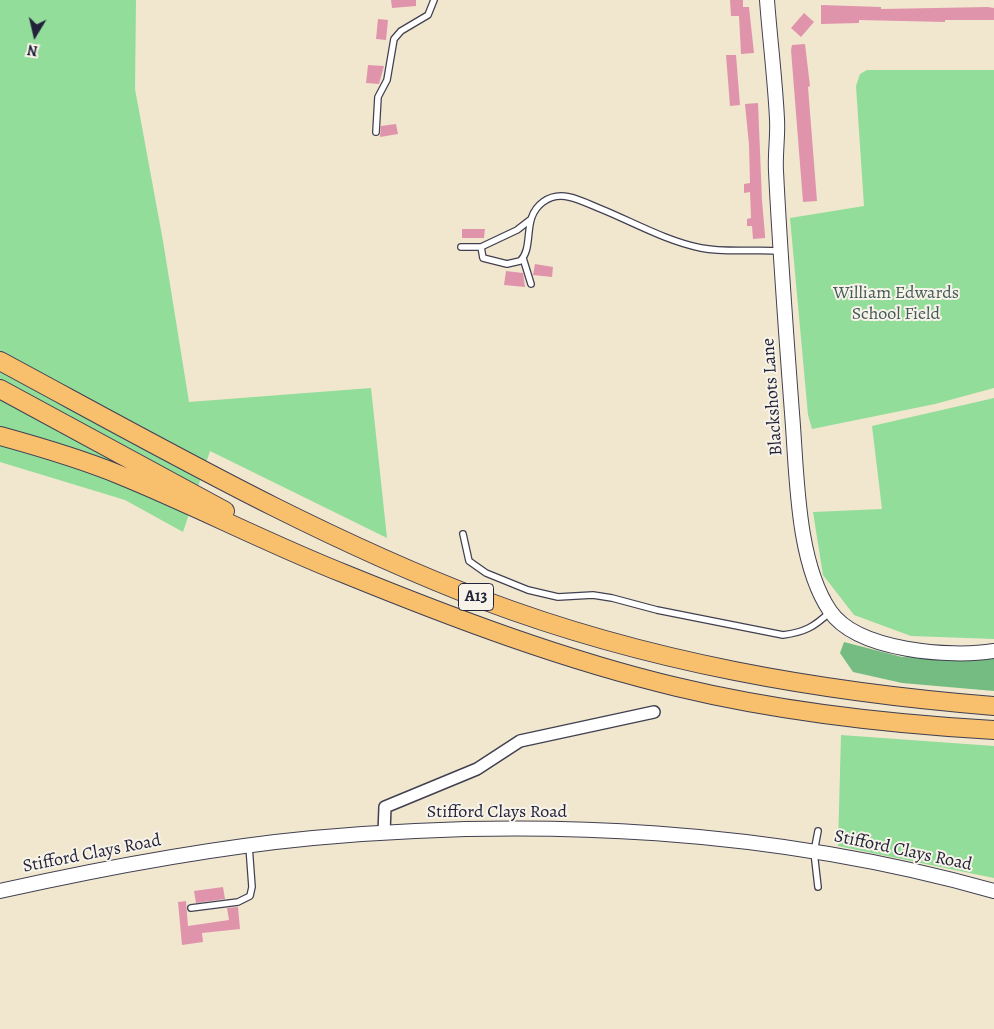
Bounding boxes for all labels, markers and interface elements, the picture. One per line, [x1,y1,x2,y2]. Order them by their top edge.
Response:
north arrow [10,10,60,60]
text: N [26,40,39,60]
park label: William Edwards School Field [833,283,959,326]
street label: Blackshots Lane [758,337,788,457]
road number: A13 [458,584,494,610]
street label: Stifford Clays Road [427,802,567,824]
street label: Stifford Clays Road [832,826,974,876]
street label: Stifford Clays Road [21,830,163,878]

